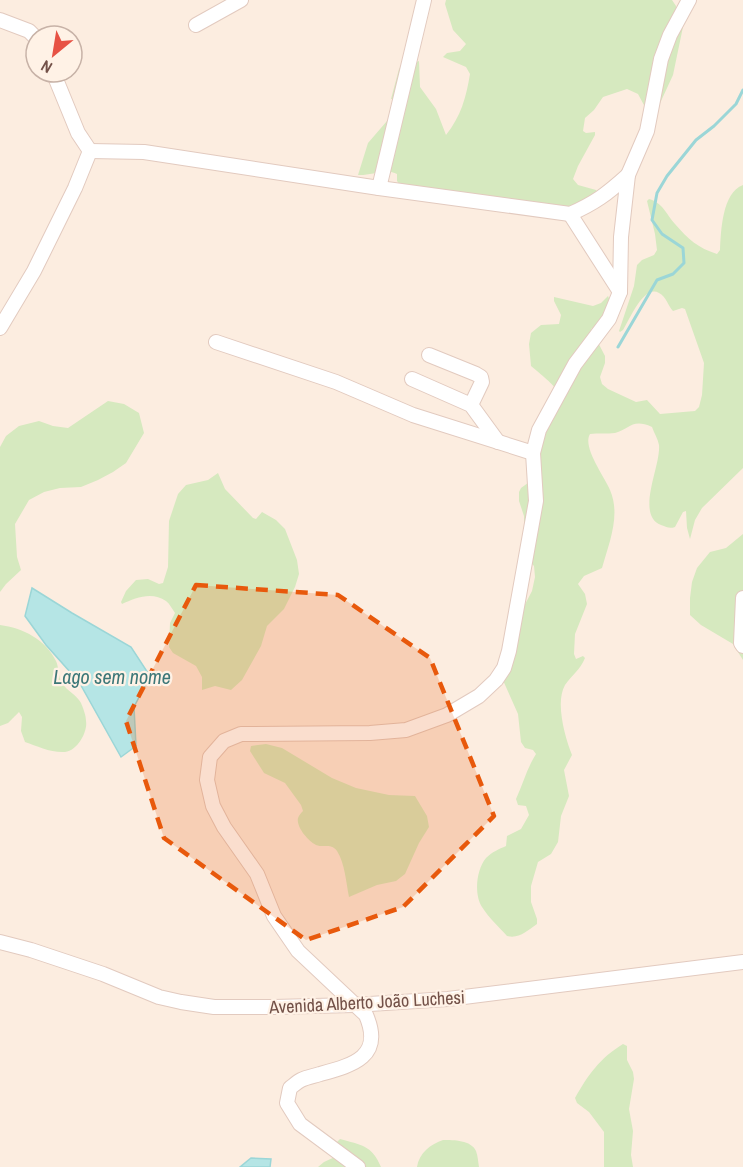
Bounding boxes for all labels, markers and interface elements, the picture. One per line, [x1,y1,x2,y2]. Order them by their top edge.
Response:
north arrow [24,24,84,84]
text: N [37,55,56,79]
water label: Lago sem nome [53,663,171,690]
street label: Avenida Alberto João Luchesi [268,984,465,1020]

